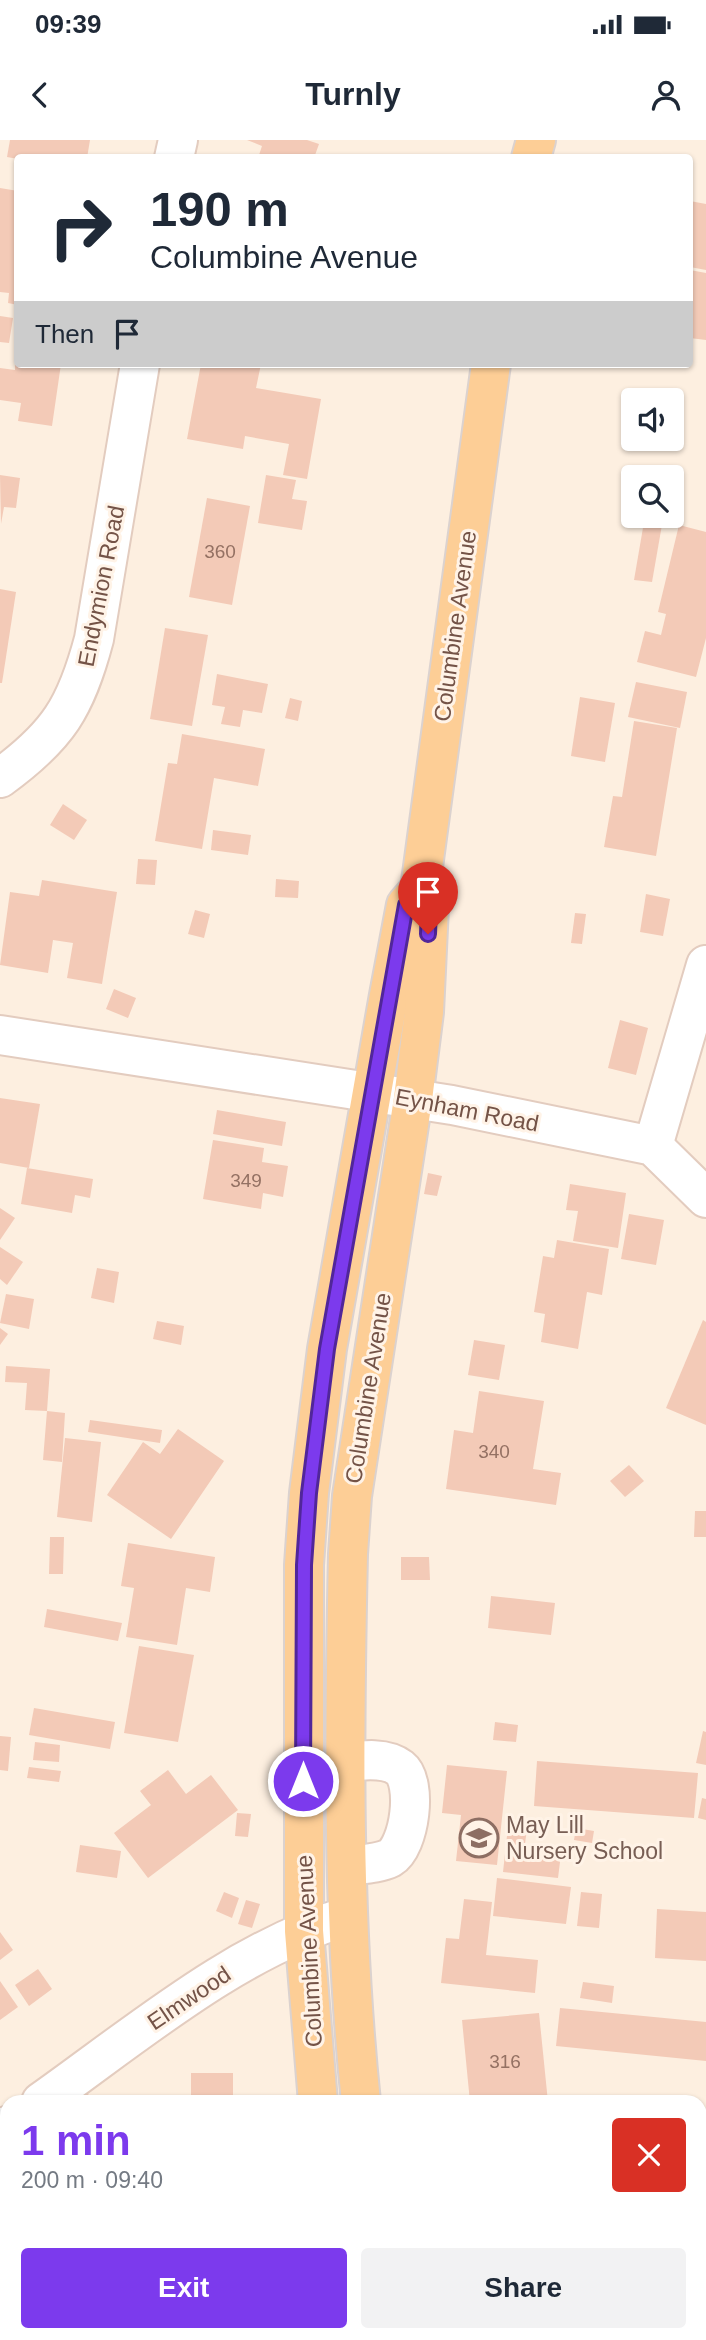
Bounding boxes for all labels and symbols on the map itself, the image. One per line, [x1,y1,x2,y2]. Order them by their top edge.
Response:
street label: Endymion Road [73,503,129,669]
street label: Columbine Avenue [429,529,481,723]
house number: 360 [204,541,236,562]
pin [398,862,458,934]
street label: Eynham Road [393,1083,541,1137]
house number: 349 [230,1170,262,1191]
street label: Columbine Avenue [340,1291,396,1485]
house number: 340 [478,1441,510,1462]
position arrow [266,1744,340,1818]
place label: May Lill Nursery School [506,1812,663,1864]
school or university icon: May Lill Nursery School [458,1817,500,1859]
street label: Columbine Avenue [291,1854,327,2048]
street label: Elmwood [143,1961,235,2035]
house number: 316 [489,2051,521,2072]

